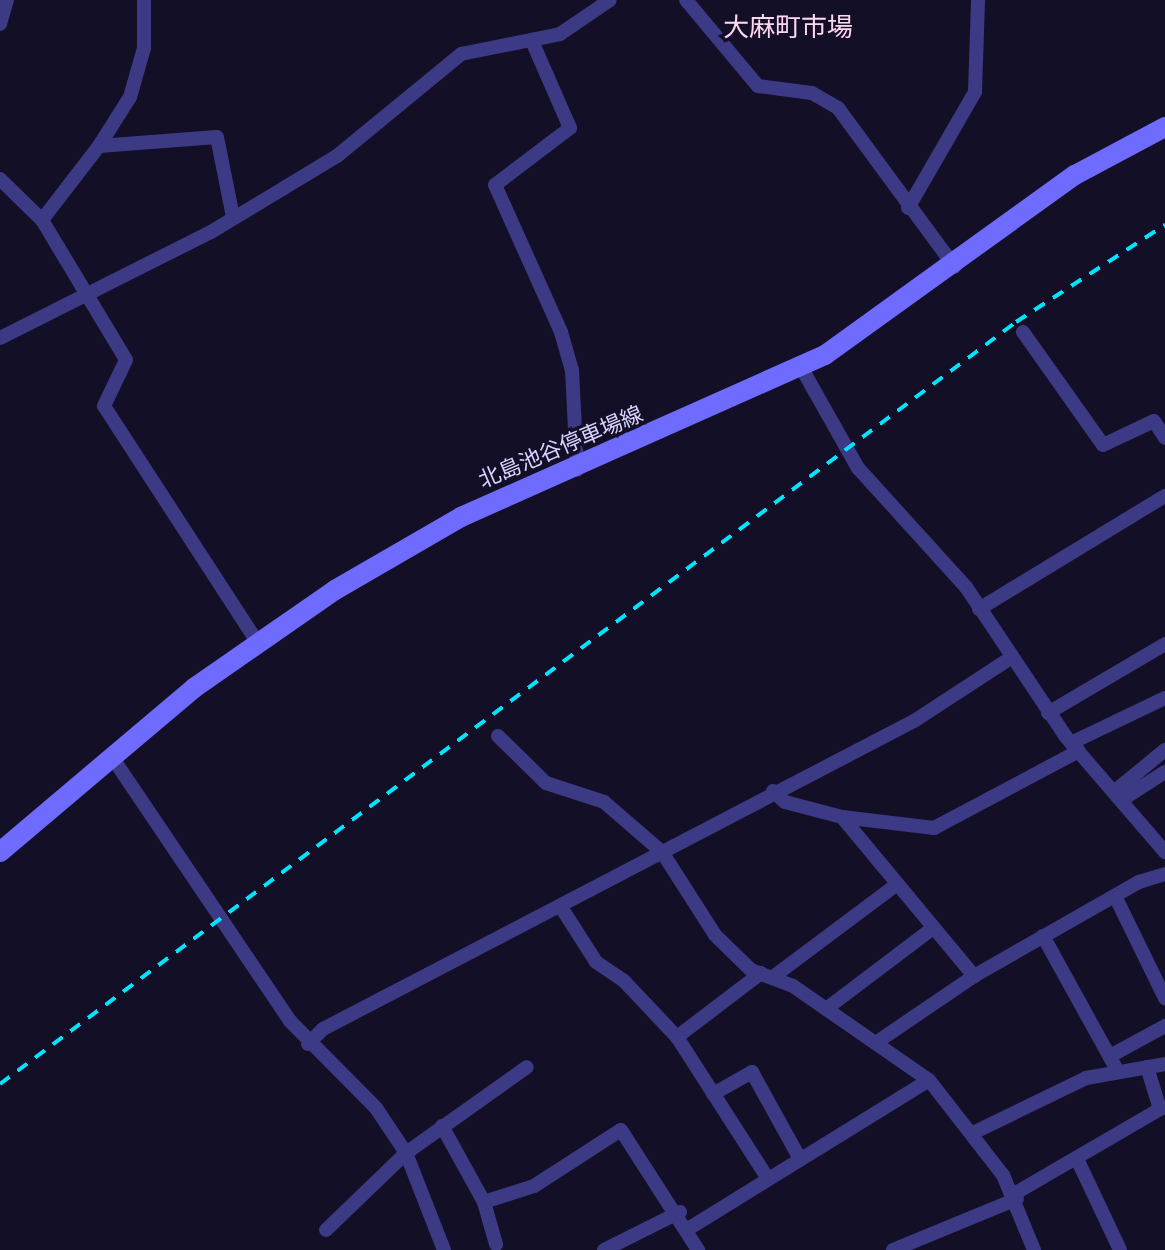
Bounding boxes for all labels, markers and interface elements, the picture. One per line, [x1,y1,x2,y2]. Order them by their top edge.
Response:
district label: 大麻町市場 [723,12,853,44]
street label: 北島池谷停車場線 [475,401,647,495]

